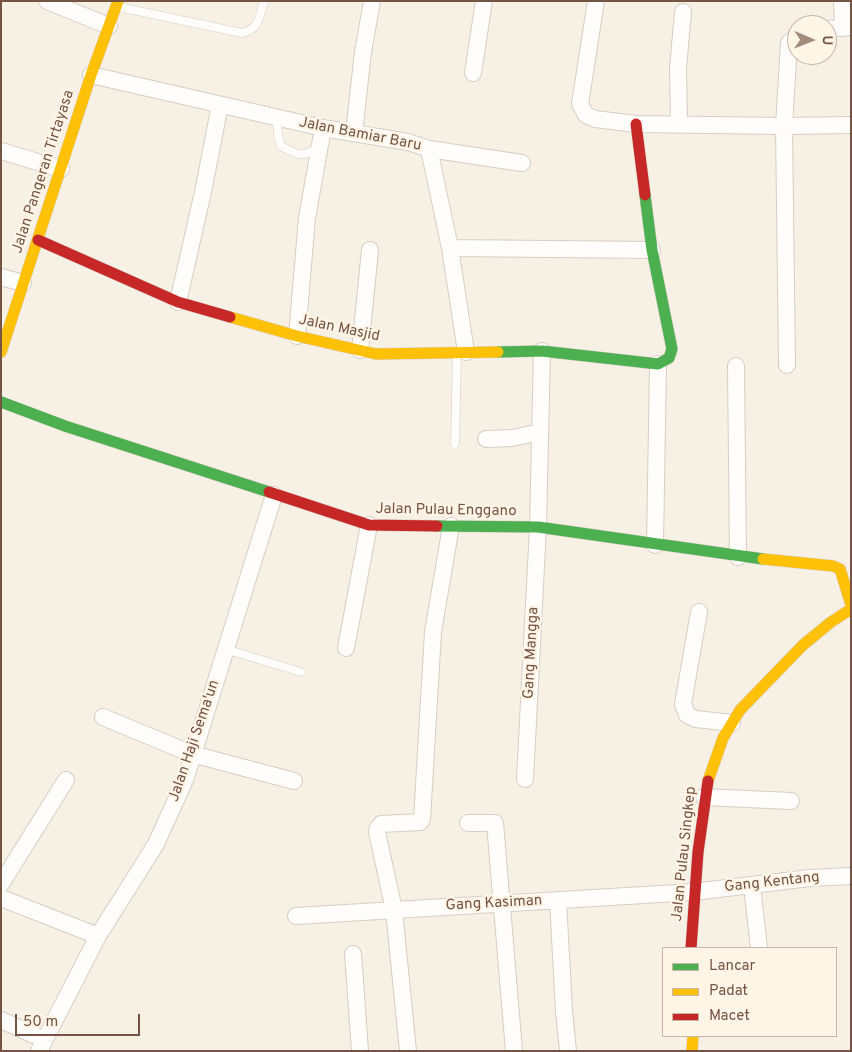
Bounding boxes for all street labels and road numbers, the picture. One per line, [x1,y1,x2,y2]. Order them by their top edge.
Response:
street label: Jalan Pangeran Tirtayasa [9,88,79,256]
street label: Jalan Bamiar Baru [297,114,423,156]
street label: Jalan Masjid [297,312,381,346]
street label: Jalan Pulau Enggano [375,501,517,521]
street label: Gang Mangga [521,606,543,700]
street label: Jalan Haji Sema'un [166,678,224,804]
street label: Jalan Pulau Singkep [669,786,701,922]
street label: Gang Kentang [723,869,821,897]
street label: Gang Kasiman [445,892,543,916]

